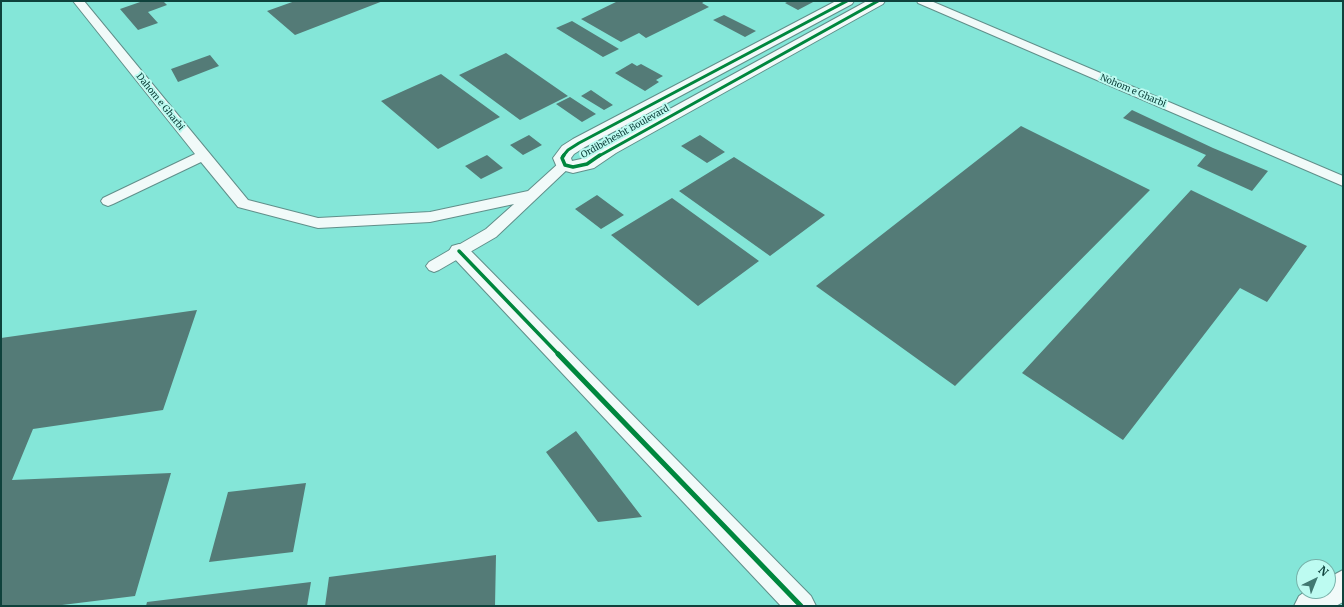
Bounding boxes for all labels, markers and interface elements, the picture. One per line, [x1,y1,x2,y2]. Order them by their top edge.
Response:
street label: Dahom e Gharbi [134,71,186,133]
street label: Nohom e Gharbi [1098,72,1168,110]
street label: Ordibehesht Boulevard [579,103,671,161]
north arrow [1296,559,1336,599]
text: N [1316,563,1331,579]

